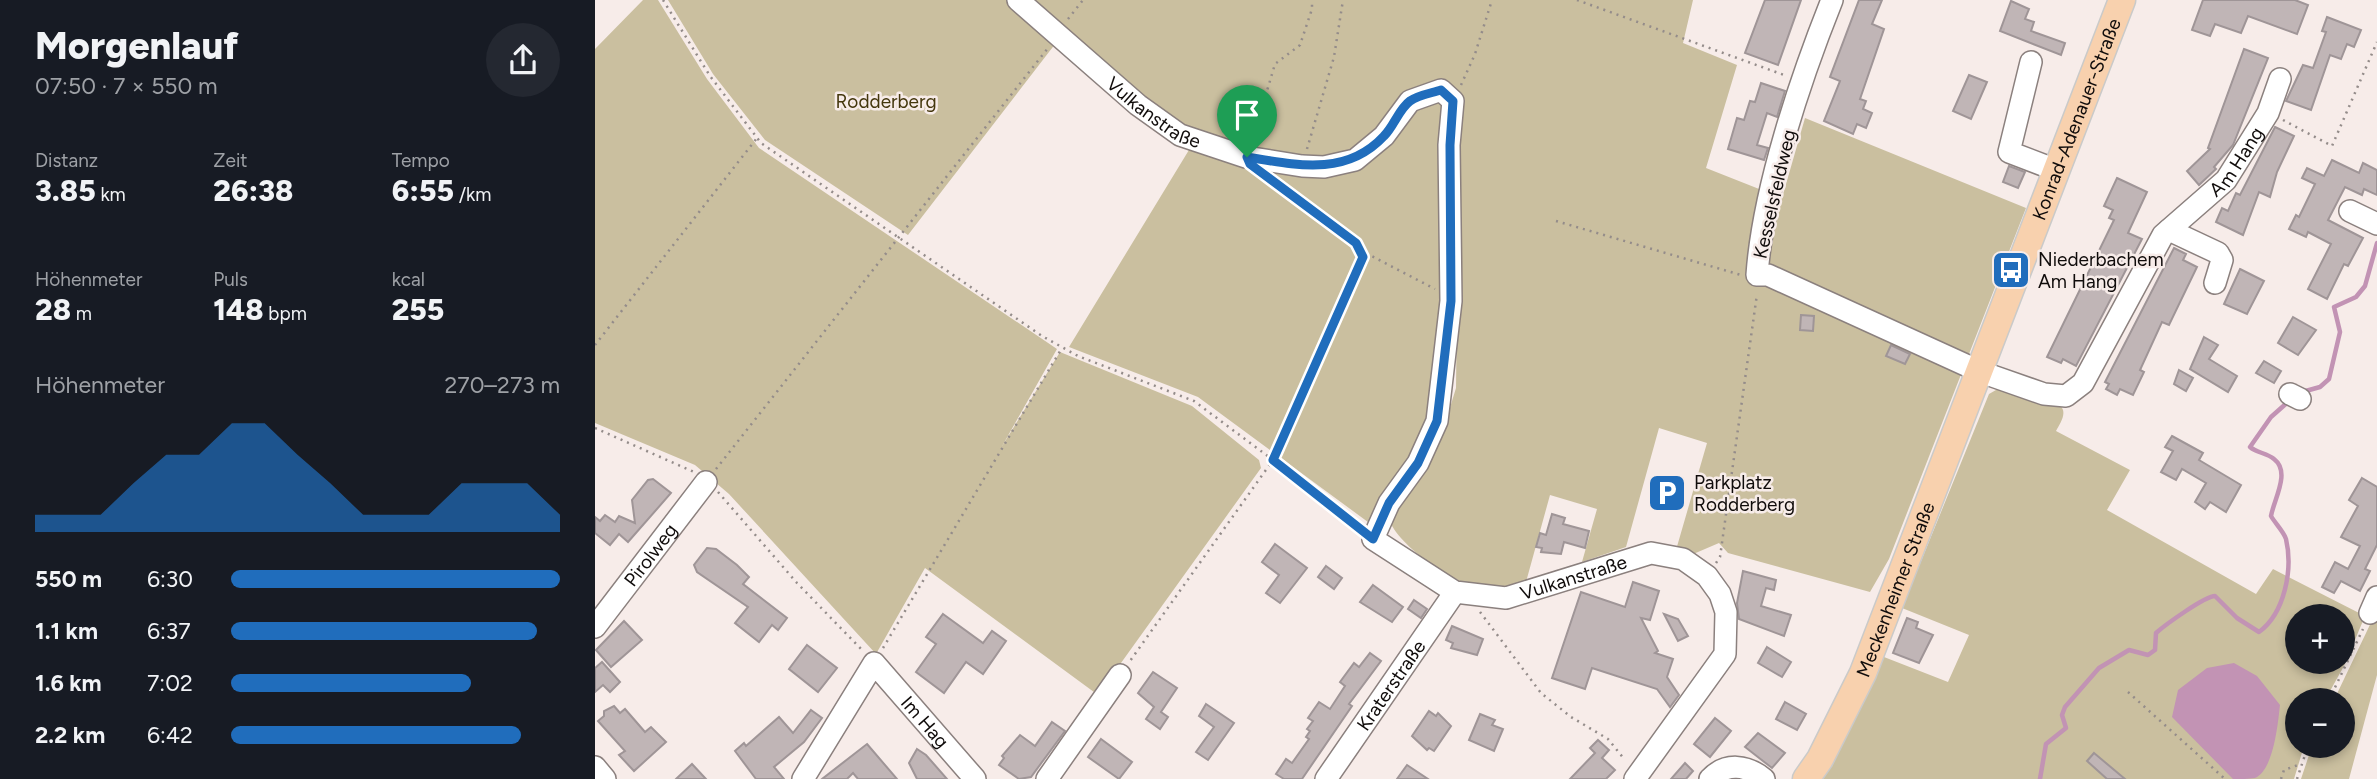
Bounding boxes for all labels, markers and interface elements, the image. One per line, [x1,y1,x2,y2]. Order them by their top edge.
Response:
street label: Konrad-Adenauer-Straße [2027,15,2126,223]
text: Morgenlauf [35,23,239,69]
button: share [486,23,560,97]
text: 07:50 · 7 × 550 m [35,72,218,100]
street label: Vulkanstraße [1102,72,1204,153]
pin [1217,85,1277,157]
park label: Rodderberg [835,90,937,113]
icon: arrive [1228,96,1266,134]
street label: Am Hang [2205,123,2268,201]
street label: Kesselsfeldweg [1748,127,1801,261]
text: Distanz [35,149,98,172]
text: Zeit [213,149,247,172]
text: Tempo [392,149,450,172]
text: 3.85 [35,172,96,209]
text: 26:38 [213,172,293,209]
text: 6:55 [392,172,454,209]
text: km [96,183,126,206]
text: /km [454,183,491,206]
place label: Niederbachem Am Hang [2038,248,2164,293]
bus stop icon: Niederbachem Am Hang [1990,249,2032,291]
text: Höhenmeter [35,268,142,291]
text: Puls [213,268,248,291]
text: kcal [392,268,425,291]
text: 28 [35,291,71,328]
text: 148 [213,291,264,328]
text: 255 [392,291,444,328]
text: m [71,302,92,325]
text: bpm [264,302,307,325]
text: Höhenmeter [35,371,165,399]
text: 270–273 m [444,371,560,399]
place label: Parkplatz Rodderberg [1694,471,1795,516]
parking icon: Parkplatz Rodderberg [1646,472,1688,514]
street label: Meckenheimer Straße [1851,499,1940,681]
street label: Pirolweg [619,519,682,591]
street label: Vulkanstraße [1517,550,1630,605]
text: 550 m [35,565,102,593]
text: 6:30 [147,565,193,593]
map controls [2285,604,2355,758]
button: + [2285,604,2355,674]
text: 1.1 km [35,617,98,645]
text: 6:37 [147,617,191,645]
street label: Kraterstraße [1352,636,1430,735]
text: 1.6 km [35,669,102,697]
text: 7:02 [147,669,193,697]
button: − [2285,688,2355,758]
street label: Im Hag [896,692,954,753]
text: 2.2 km [35,721,105,749]
text: 6:42 [147,721,193,749]

